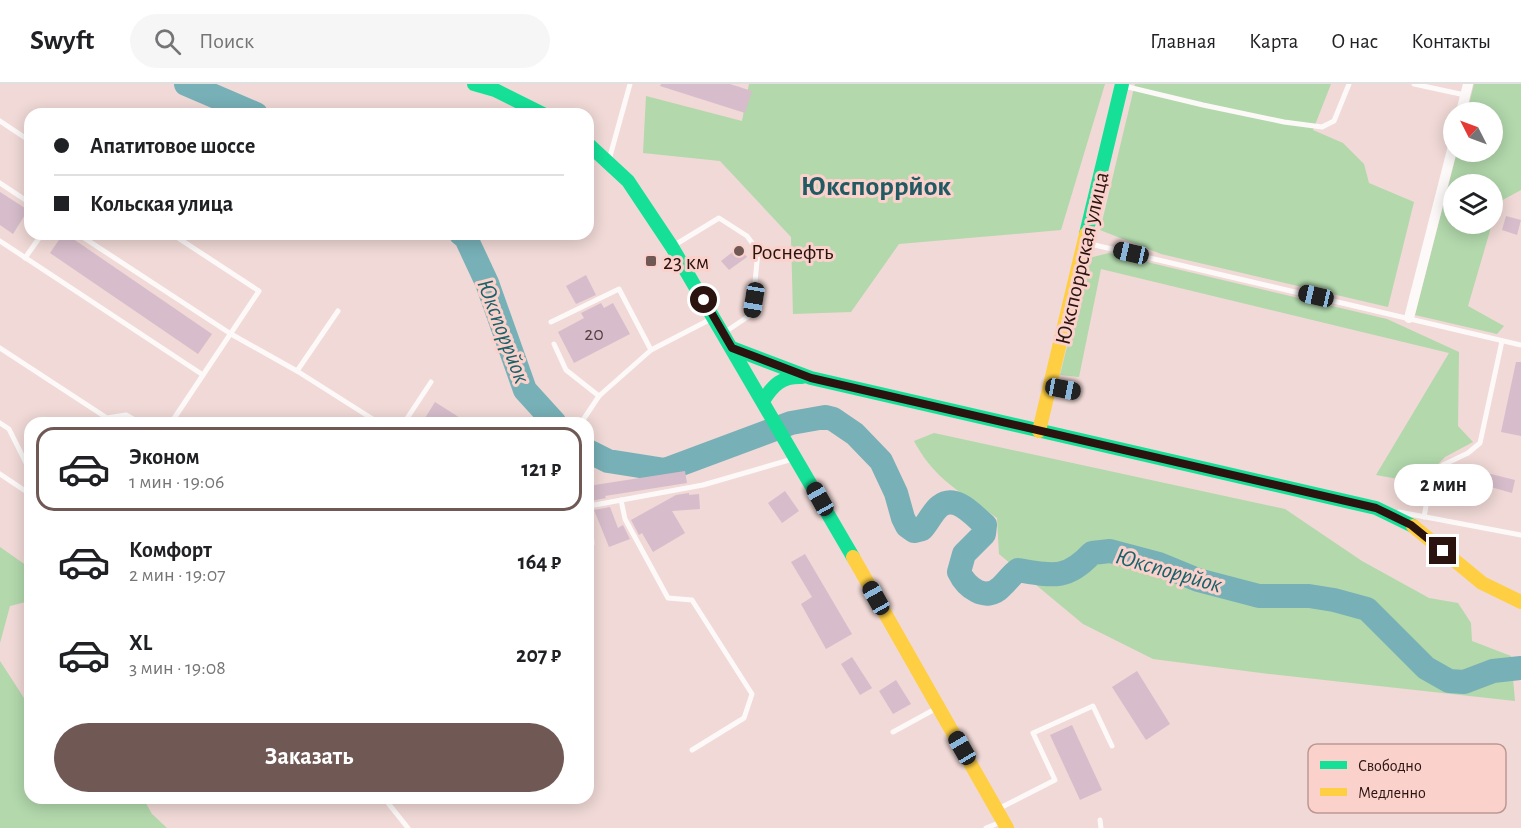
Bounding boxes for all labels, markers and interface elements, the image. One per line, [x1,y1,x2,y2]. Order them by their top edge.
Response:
search box [130,14,550,68]
icon: search [151,25,184,58]
text: Swyft [30,27,94,55]
text: Поиск [199,30,254,52]
text: Главная [1150,31,1216,52]
text: Карта [1249,31,1298,52]
text: О нас [1331,31,1378,52]
text: Контакты [1411,31,1491,52]
north arrow [1443,102,1503,162]
map controls [1443,102,1503,234]
text: Апатитовое шоссе [90,135,255,157]
street label: Юкспоррская улица [1051,170,1113,347]
district label: Юкспоррйок [801,173,951,201]
button: layers [1443,174,1503,234]
text: Кольская улица [90,193,233,215]
car [1111,240,1151,266]
place label: Роснефть [751,241,834,263]
marker: Роснефть [732,244,746,258]
place label: 23 км [663,251,709,273]
marker: 23 км [644,254,658,268]
water label: Юкспоррйок [472,276,534,387]
car [742,281,766,319]
car [1296,283,1336,309]
route start [690,286,717,313]
house number: 20 [584,324,604,344]
car [1044,377,1082,401]
icon: car [57,442,111,496]
text: Эконом [129,446,200,468]
text: 121 ₽ [521,458,561,480]
callout: 2 мин [1394,464,1492,506]
text: 1 мин · 19:06 [129,472,224,492]
text: 2 мин [1420,475,1467,495]
car [803,479,837,519]
icon: car [57,535,111,589]
route end [1429,537,1456,564]
text: Комфорт [129,539,212,561]
water label: Юкспоррйок [1113,544,1225,598]
text: 164 ₽ [518,551,561,573]
text: 2 мин · 19:07 [129,565,226,585]
car [859,578,893,618]
icon: car [57,628,111,682]
text: XL [129,632,152,654]
text: 207 ₽ [516,644,561,666]
text: 3 мин · 19:08 [129,658,226,678]
button: Заказать [54,723,564,792]
car [945,728,979,768]
legend [1308,744,1506,813]
text: Свободно [1358,758,1422,774]
text: Медленно [1358,785,1426,801]

